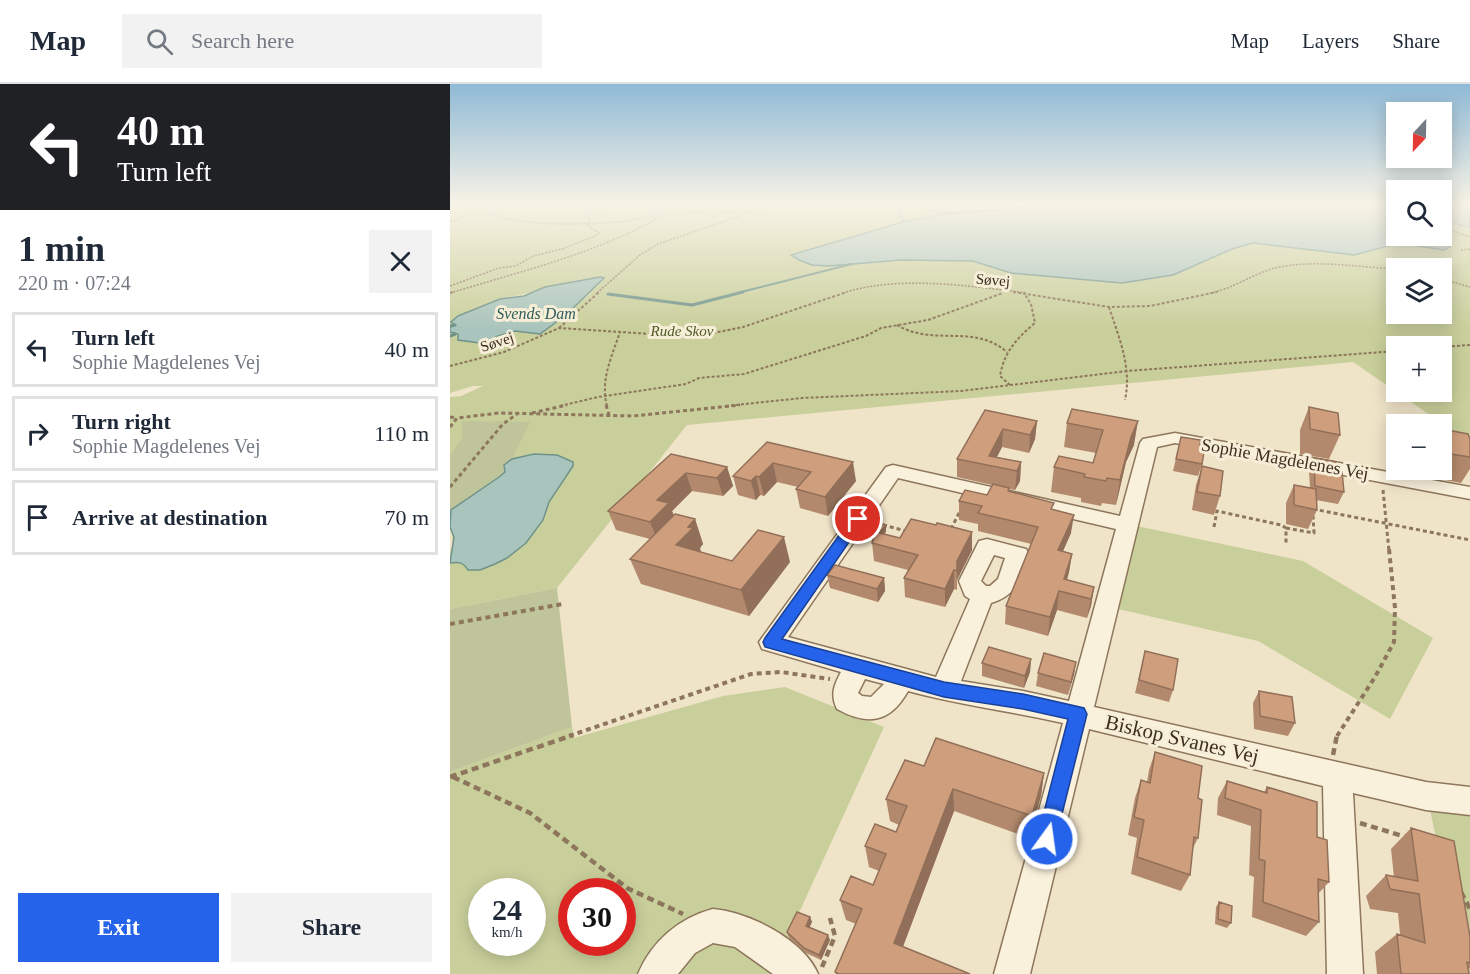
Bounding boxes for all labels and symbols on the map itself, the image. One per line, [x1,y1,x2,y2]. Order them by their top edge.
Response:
north arrow [1386,102,1452,168]
street label: Søvej [975,271,1011,289]
water label: Svends Dam [496,305,576,322]
park label: Rude Skov [650,323,714,339]
street label: Søvej [478,329,516,355]
street label: Sophie Magdelenes Vej [1200,434,1370,484]
pin [832,493,883,544]
street label: Biskop Svanes Vej [1103,710,1261,768]
position arrow [1015,807,1079,871]
speed limit sign: 30 [558,878,636,956]

